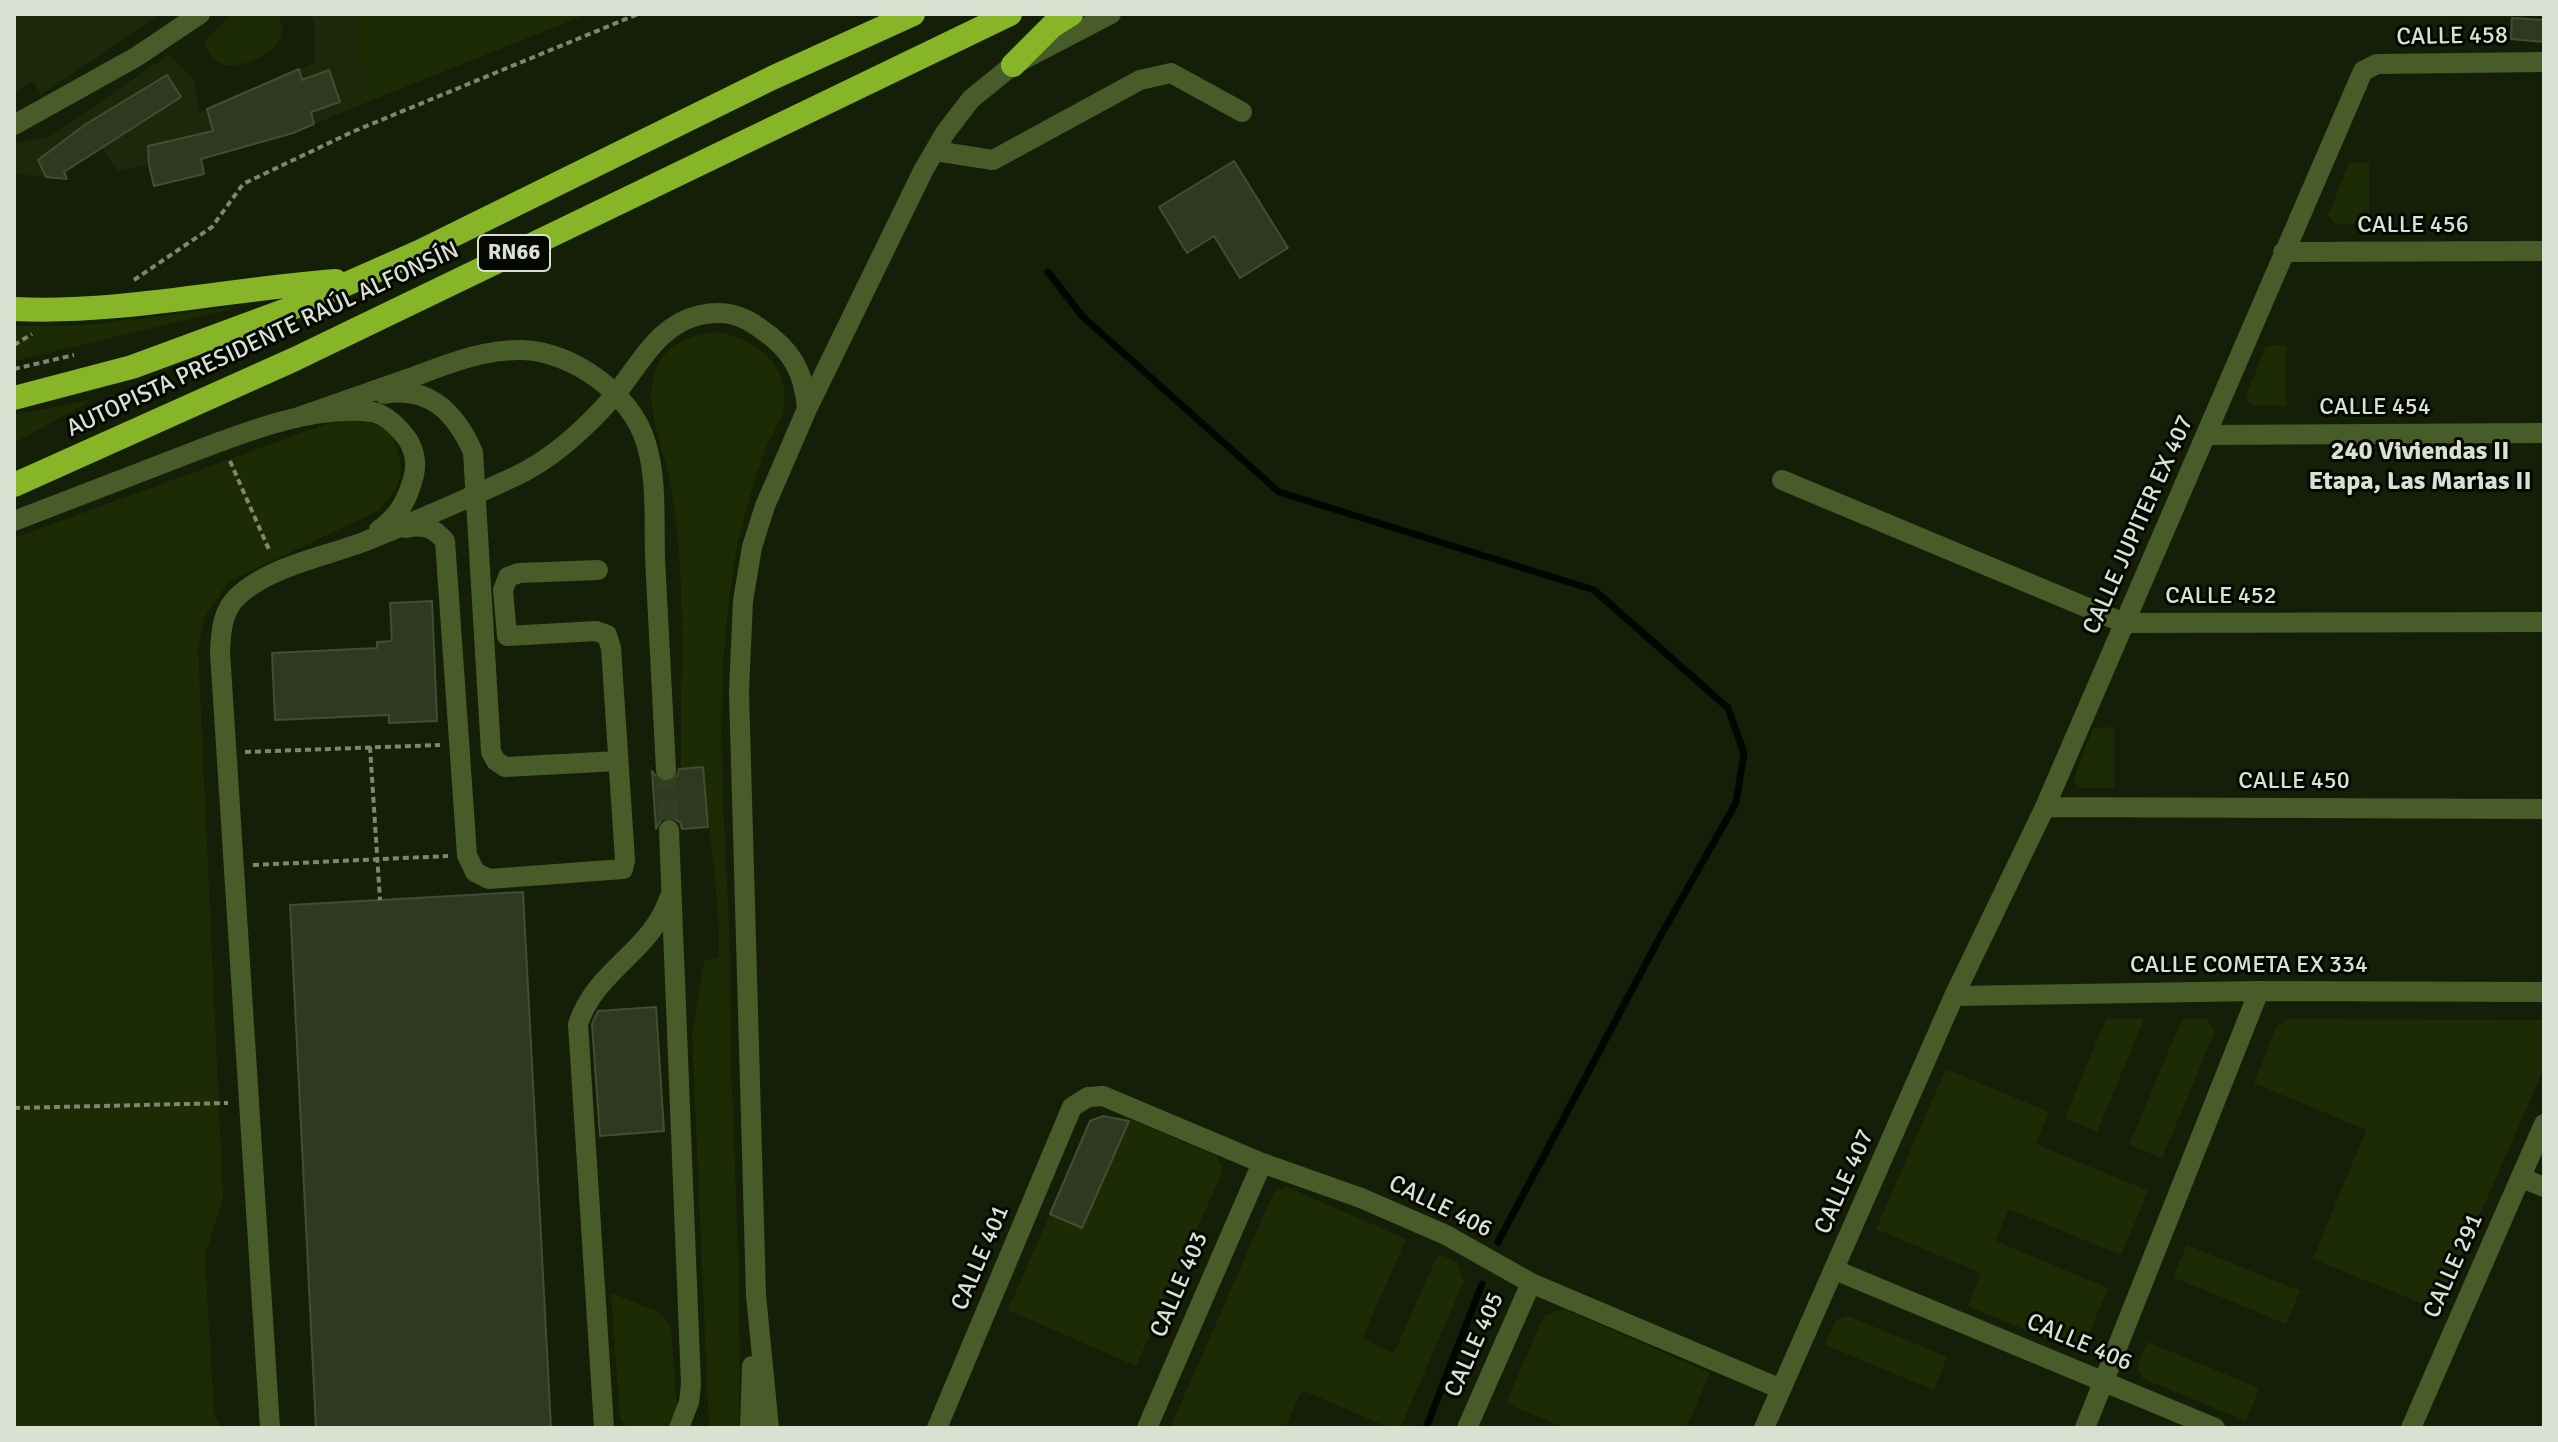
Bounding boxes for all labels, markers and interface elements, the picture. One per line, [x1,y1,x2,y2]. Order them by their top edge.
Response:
street label: CALLE 458 [2396,22,2508,52]
street label: CALLE 456 [2357,212,2469,240]
road number: RN66 [478,235,550,271]
street label: AUTOPISTA PRESIDENTE RAÚL ALFONSÍN [62,236,464,444]
street label: CALLE 454 [2319,394,2431,422]
street label: CALLE JUPITER EX 407 [2078,411,2200,639]
district label: 240 Viviendas II Etapa, Las Marias II [2308,436,2532,498]
street label: CALLE 452 [2165,583,2277,611]
street label: CALLE 450 [2238,768,2350,796]
street label: CALLE COMETA EX 334 [2130,952,2368,980]
street label: CALLE 407 [1809,1125,1881,1239]
street label: CALLE 406 [1384,1170,1496,1244]
street label: CALLE 401 [946,1201,1016,1315]
street label: CALLE 291 [2418,1209,2490,1323]
street label: CALLE 403 [1145,1228,1215,1342]
street label: CALLE 405 [1439,1288,1511,1402]
street label: CALLE 406 [2022,1308,2136,1378]

